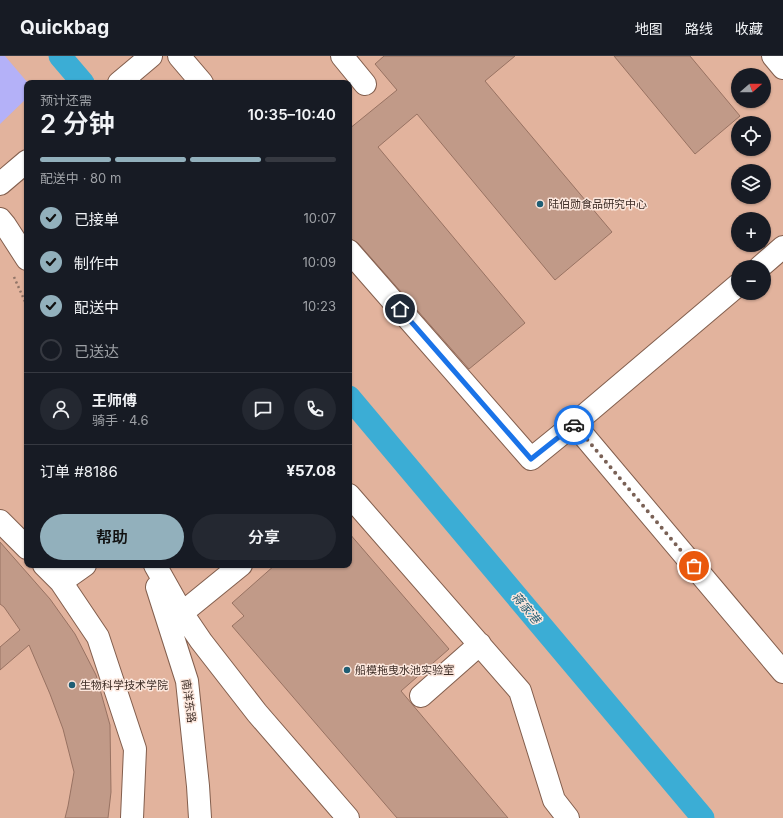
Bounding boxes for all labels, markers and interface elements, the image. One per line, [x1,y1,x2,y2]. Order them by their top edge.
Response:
text: Quickbag [20,16,109,39]
text: 地图 [635,20,663,37]
text: 路线 [685,20,713,37]
text: 收藏 [735,20,763,37]
north arrow [731,68,771,108]
map controls [731,68,771,300]
text: 预计还需 [40,92,92,108]
text: 10:35–10:40 [248,105,336,124]
text: 2 分钟 [40,108,115,139]
button: locate [731,116,771,156]
button: layers [731,164,771,204]
text: 配送中 · 80 m [40,170,121,186]
place label: 陆伯勋食品研究中心 [548,197,647,211]
marker: 陆伯勋食品研究中心 [535,199,545,209]
icon: check [40,207,62,229]
text: 已接单 [74,210,119,229]
text: 10:07 [303,210,336,226]
button: + [731,212,771,252]
icon: check [40,251,62,273]
text: 制作中 [74,254,119,273]
text: 10:09 [303,254,336,270]
button: − [731,260,771,300]
pin [383,292,417,326]
icon: check [40,295,62,317]
text: 配送中 [74,298,119,317]
text: 10:23 [303,298,336,314]
icon: home [389,298,411,320]
text: 已送达 [74,342,119,361]
button: person [40,388,82,430]
button: chat [242,388,284,430]
button: phone [294,388,336,430]
text: 王师傅 [92,391,137,410]
courier [554,405,594,445]
text: 骑手 · 4.6 [92,412,149,428]
icon: car [563,414,585,436]
text: ¥57.08 [287,461,336,480]
text: 订单 #8186 [40,462,118,481]
button: 帮助 [40,514,184,560]
button: 分享 [192,514,336,560]
pin [677,549,711,583]
icon: bag [683,555,705,577]
water label: 蒋家港 [509,589,545,628]
place label: 船模拖曳水池实验室 [355,663,454,677]
marker: 船模拖曳水池实验室 [342,665,352,675]
place label: 生物科学技术学院 [80,678,168,692]
street label: 南洋东路 [179,678,199,724]
marker: 生物科学技术学院 [67,680,77,690]

